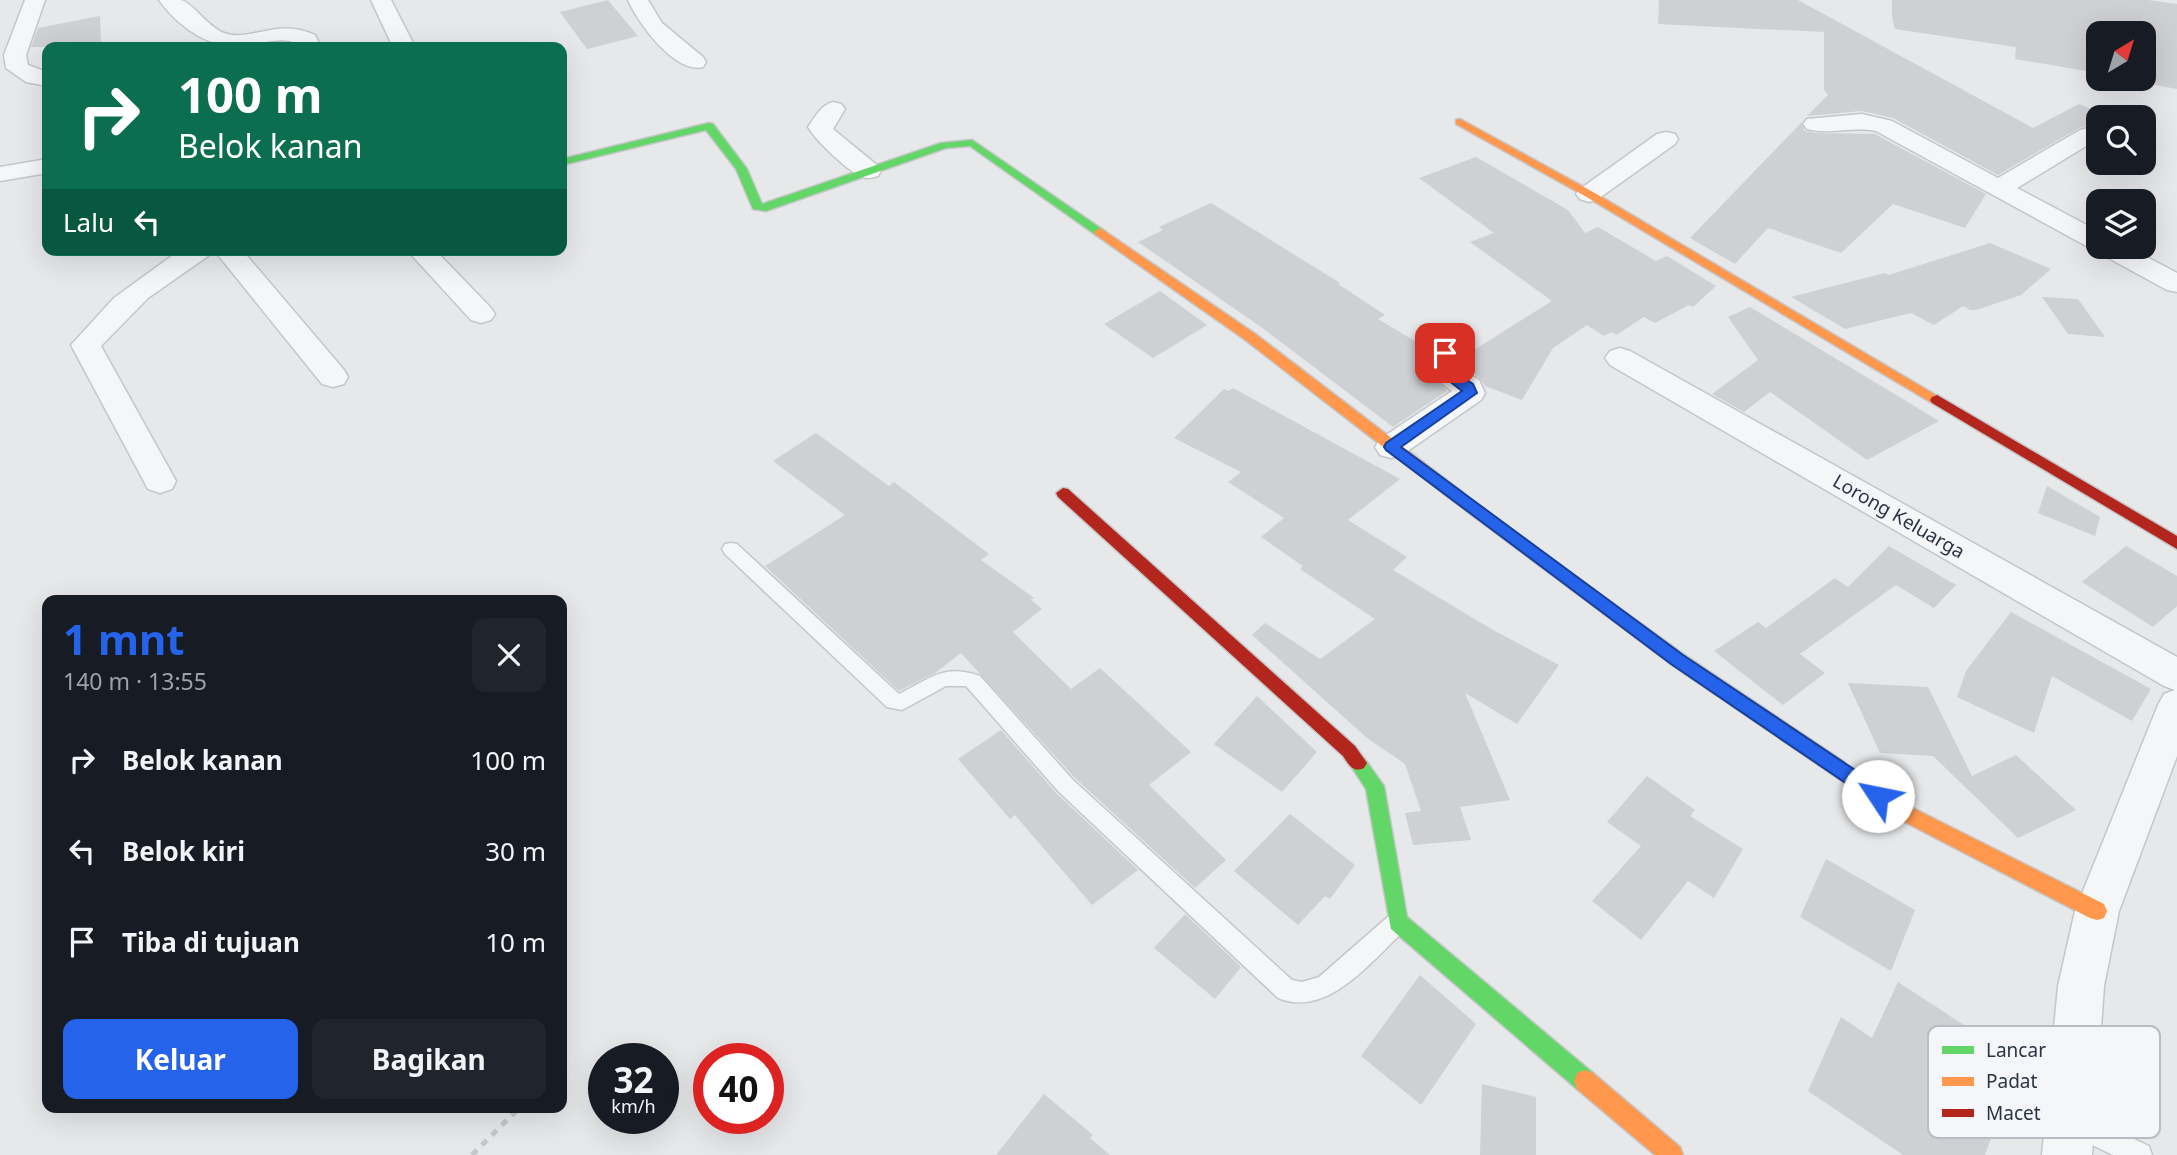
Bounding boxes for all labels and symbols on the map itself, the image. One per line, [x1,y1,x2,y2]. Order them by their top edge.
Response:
north arrow [2086,21,2156,91]
pin [1415,323,1475,383]
street label: Lorong Keluarga [1828,468,1970,564]
position arrow [1841,759,1915,833]
legend [1928,1026,2160,1138]
text: Lancar [1986,1037,2046,1063]
speed limit sign: 40 [693,1043,784,1134]
text: Padat [1986,1068,2037,1094]
text: Macet [1986,1100,2041,1126]

